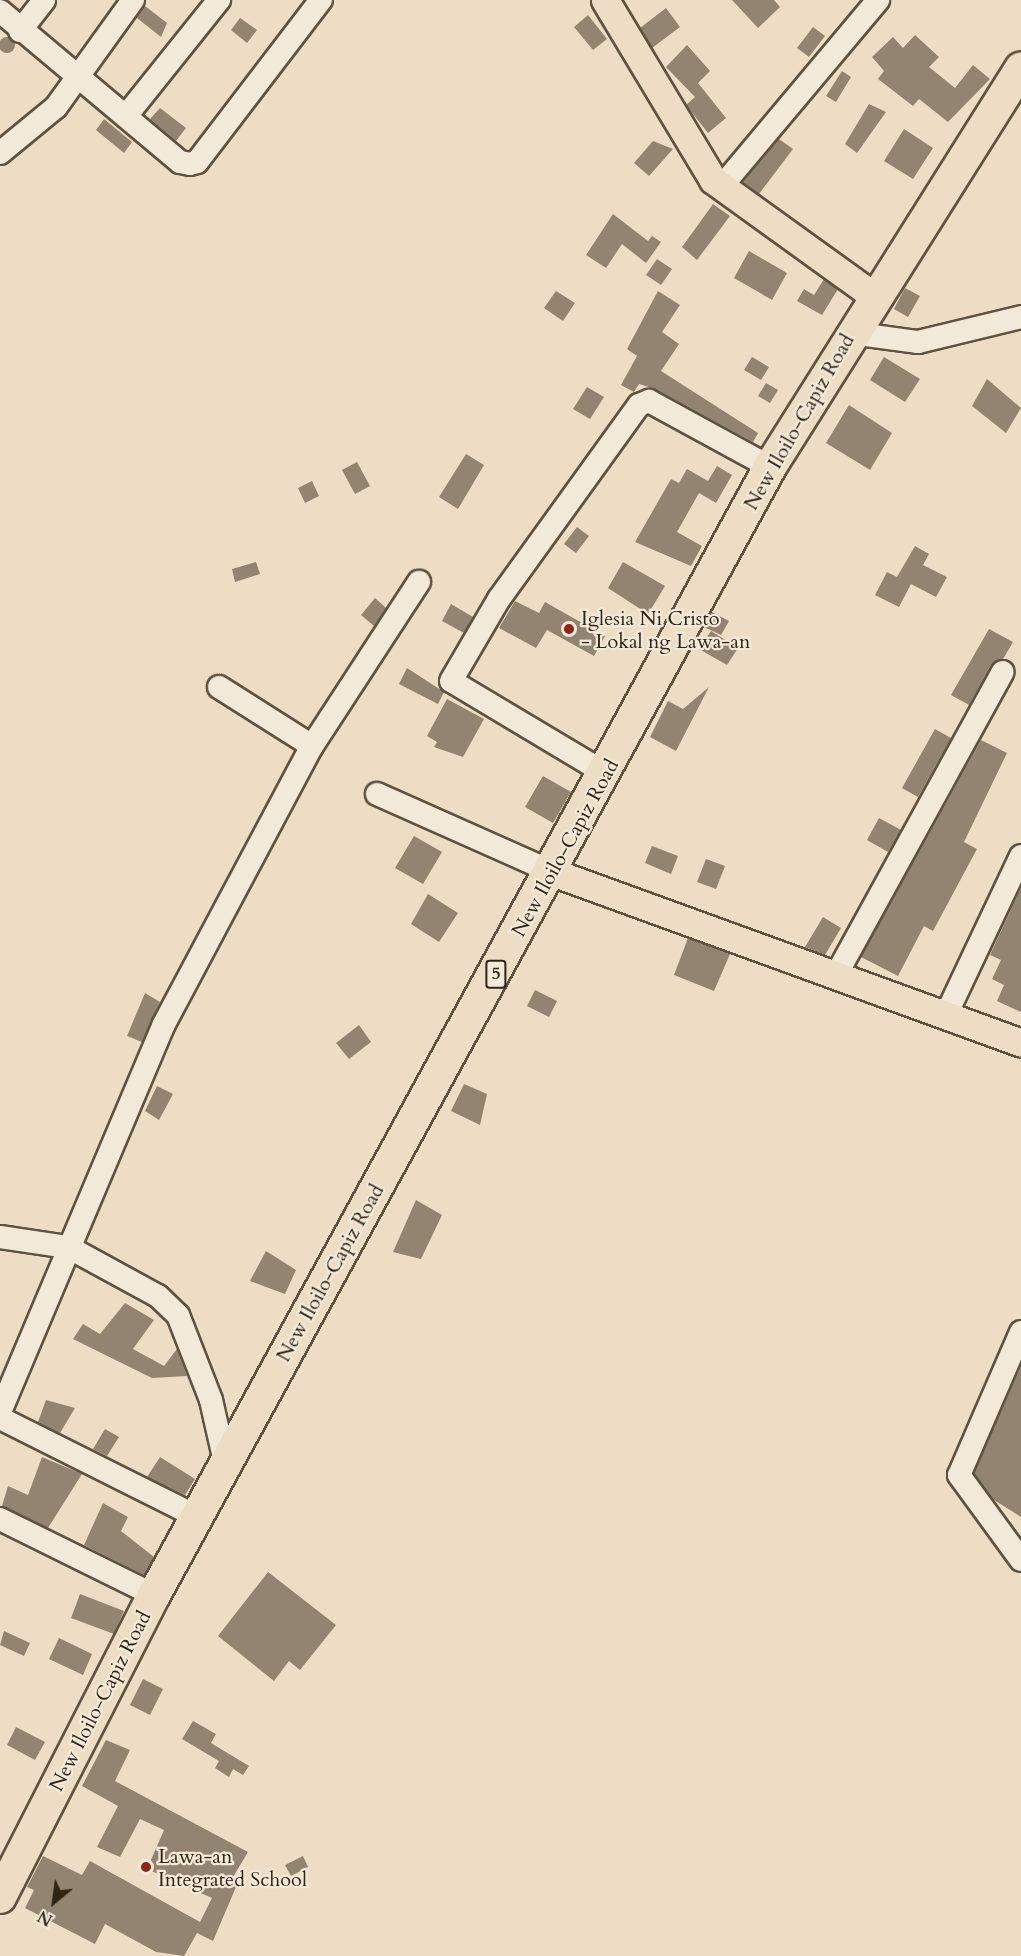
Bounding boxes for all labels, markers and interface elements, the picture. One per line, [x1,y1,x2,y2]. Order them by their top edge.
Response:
street label: New Iloilo-Capiz Road [739,330,859,514]
place label: Iglesia Ni Cristo - Lokal ng Lawa-an [581,606,750,653]
marker: Iglesia Ni Cristo - Lokal ng Lawa-an [562,622,576,636]
street label: New Iloilo-Capiz Road [506,755,624,941]
road number: 5 [484,959,508,989]
street label: New Iloilo-Capiz Road [271,1180,389,1366]
street label: New Iloilo-Capiz Road [44,1607,156,1795]
place label: Lawa-an Integrated School [158,1844,307,1891]
marker: Lawa-an Integrated School [139,1860,153,1874]
north arrow [24,1872,84,1932]
text: N [34,1905,57,1931]

